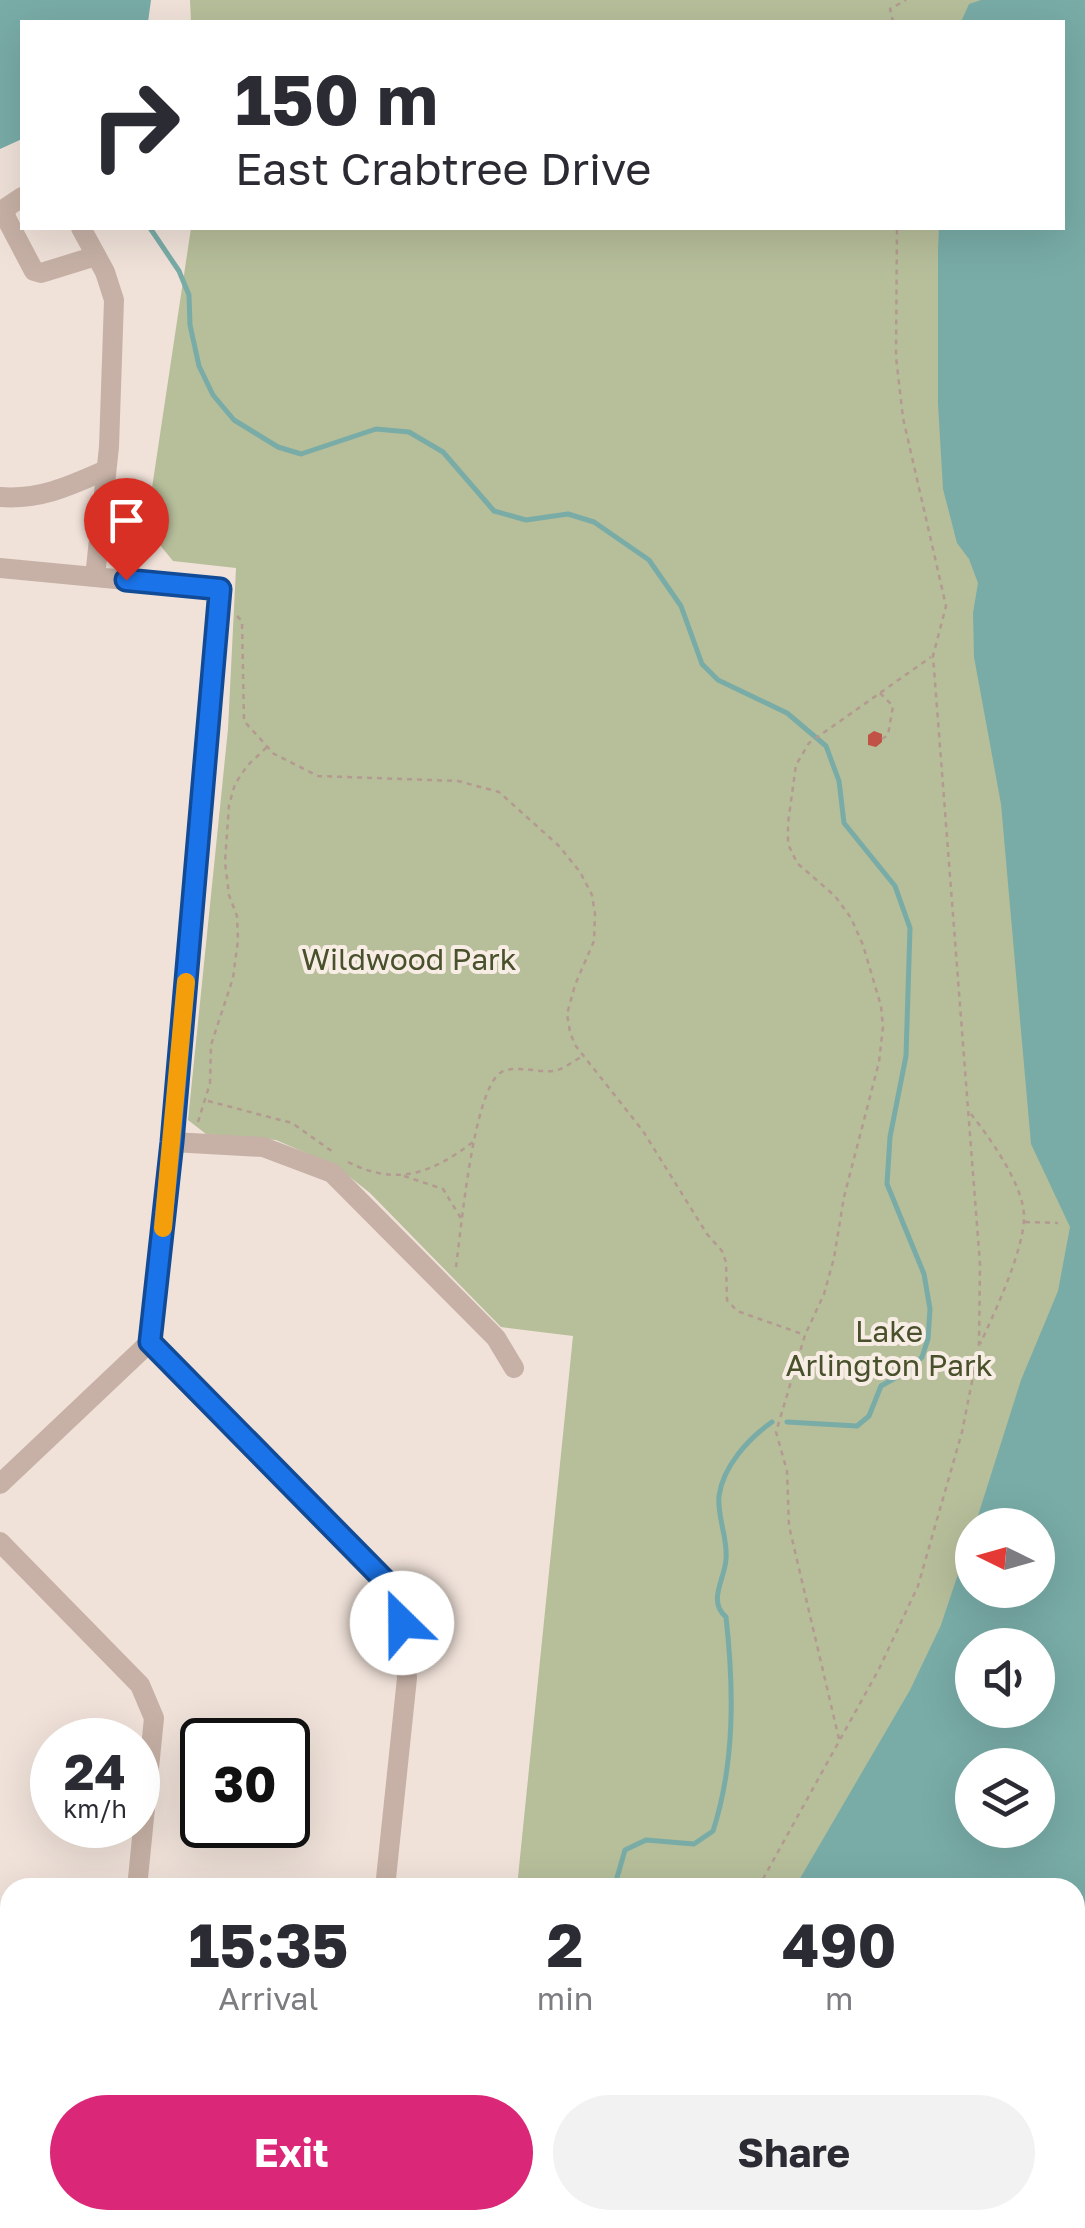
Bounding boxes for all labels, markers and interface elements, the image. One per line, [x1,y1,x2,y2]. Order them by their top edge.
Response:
text: 150 m [235,56,438,140]
icon: right [70,60,200,190]
text: East Crabtree Drive [235,141,651,195]
pin [84,478,169,581]
icon: arrive [99,493,154,548]
park label: Wildwood Park [301,941,517,977]
park label: Lake Arlington Park [785,1313,993,1383]
north arrow [955,1508,1055,1608]
map controls [955,1508,1055,1848]
position arrow [350,1571,454,1675]
button: sound [955,1628,1055,1728]
speed limit sign: 30 [180,1718,310,1848]
text: 24 [64,1741,126,1801]
button: layers [955,1748,1055,1848]
text: km/h [63,1793,127,1824]
text: 15:35 [188,1908,348,1980]
text: 2 [547,1908,583,1980]
text: 490 [782,1908,897,1980]
text: Arrival [218,1979,319,2017]
text: min [537,1979,593,2017]
text: m [825,1979,853,2017]
button: Exit [50,2095,533,2210]
button: Share [553,2095,1035,2210]

